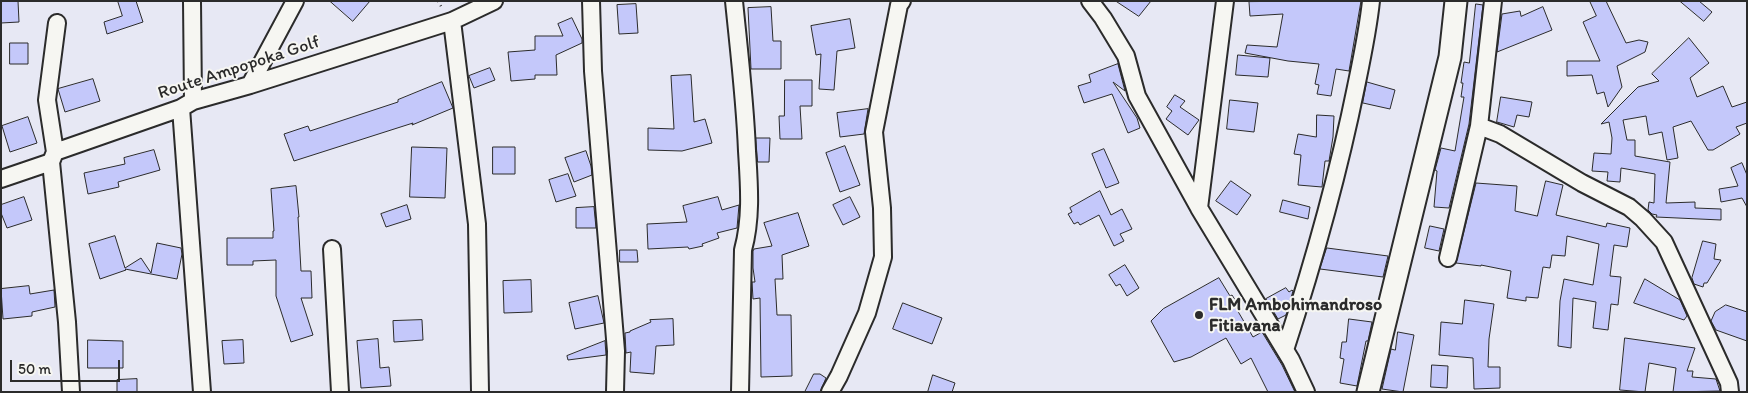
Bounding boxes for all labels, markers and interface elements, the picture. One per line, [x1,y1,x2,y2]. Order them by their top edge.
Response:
street label: Route Ampopoka Golf [155,32,323,104]
place label: FLM Ambohimandroso Fitiavana [1209,294,1382,336]
marker: FLM Ambohimandroso Fitiavana [1193,309,1205,321]
scale bar [12,350,122,382]
text: 50 m [18,360,51,378]

